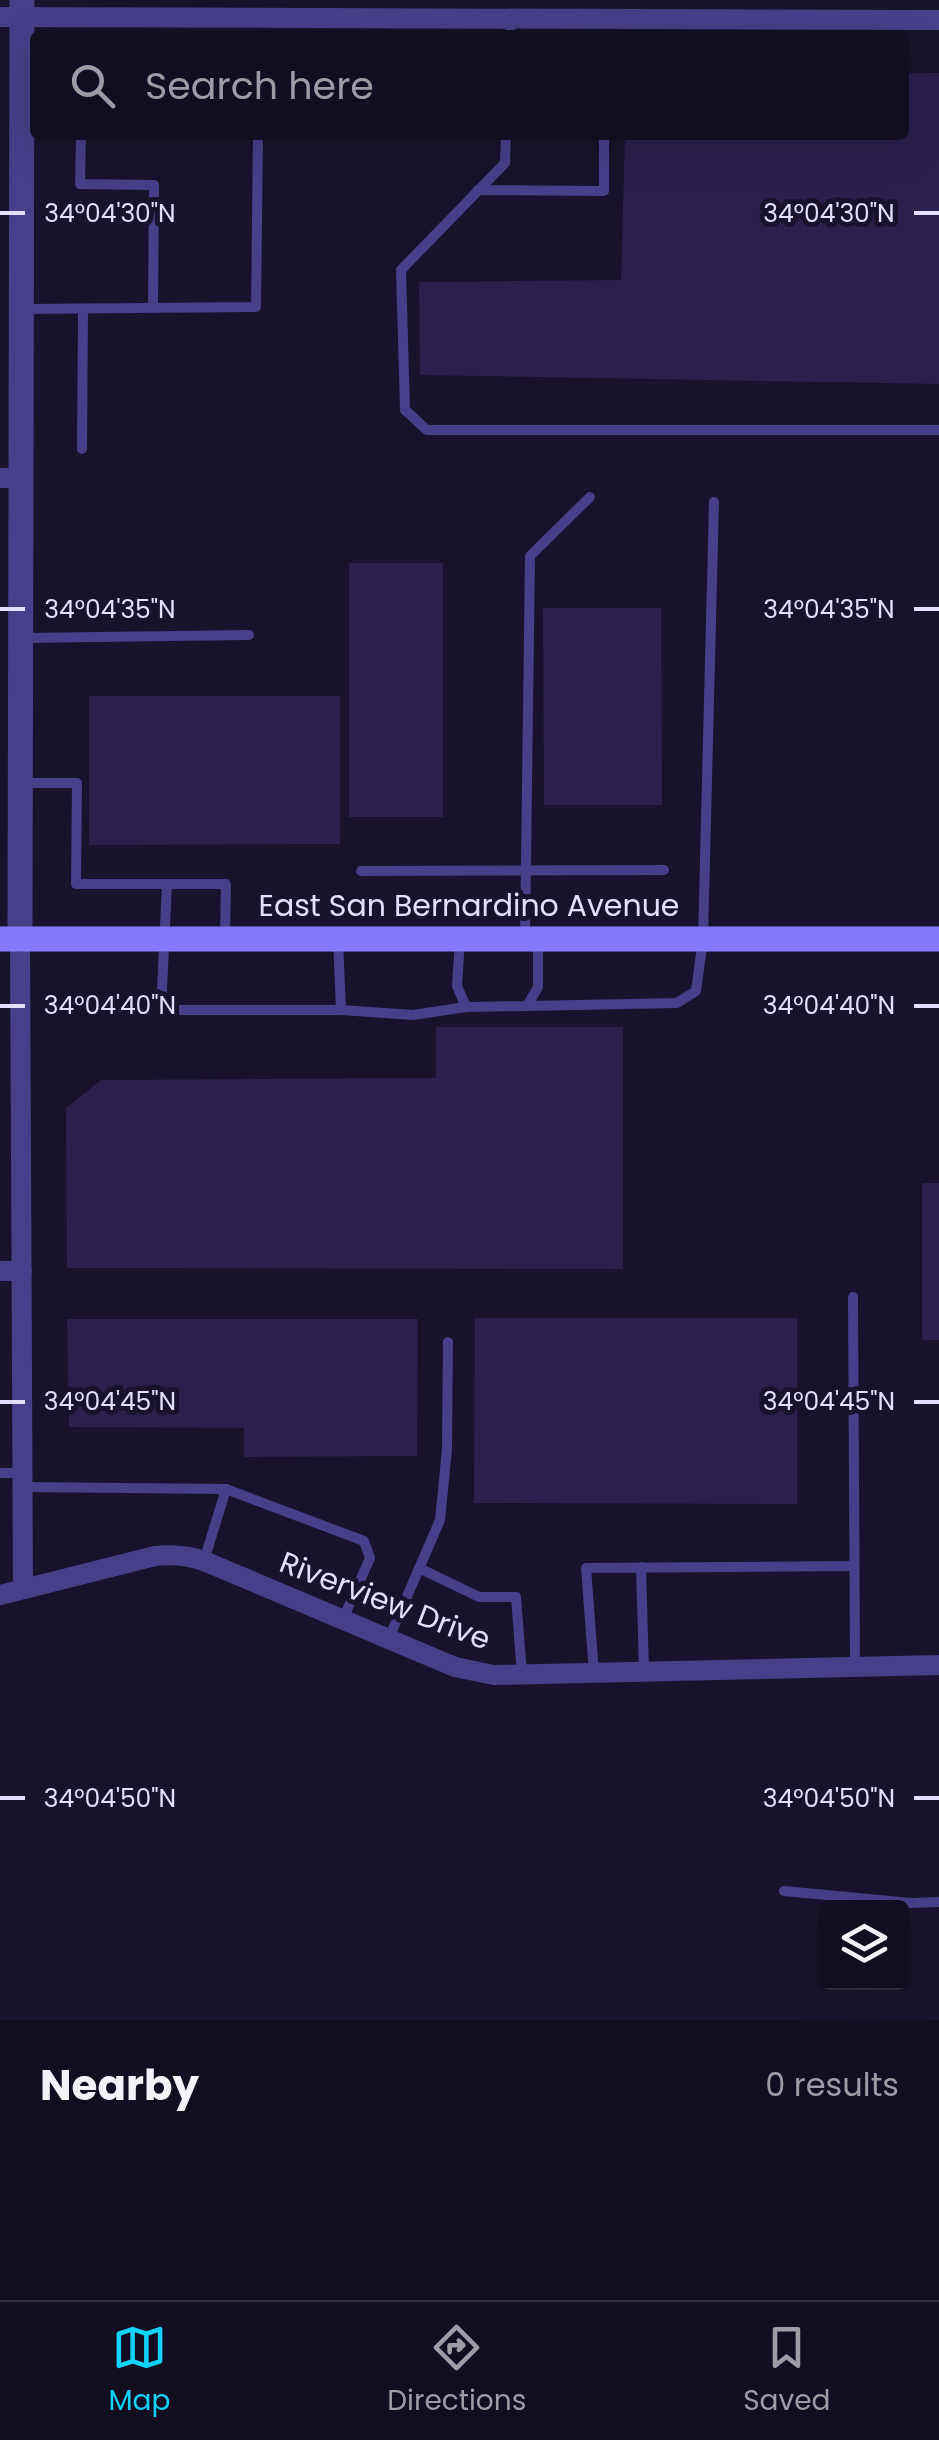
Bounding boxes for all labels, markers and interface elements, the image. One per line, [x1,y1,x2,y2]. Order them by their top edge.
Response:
search box [30,30,909,140]
icon: search [65,58,120,113]
text: Search here [145,59,374,112]
text: 34°04'30"N [44,196,176,231]
text: 34°04'30"N [763,196,895,231]
text: 34°04'35"N [44,592,176,627]
text: 34°04'35"N [763,592,895,627]
street label: East San Bernardino Avenue [259,884,679,927]
text: 34°04'40"N [44,988,176,1023]
text: 34°04'40"N [763,988,895,1023]
text: 34°04'45"N [44,1384,176,1419]
text: 34°04'45"N [763,1384,895,1419]
street label: Riverview Drive [273,1541,497,1661]
text: 34°04'50"N [44,1781,176,1816]
text: 34°04'50"N [763,1781,895,1816]
map controls [819,1900,909,1990]
button: layers [819,1900,909,1990]
text: Nearby [40,2056,199,2115]
text: 0 results [765,2062,899,2107]
tab: Map [108,2320,170,2422]
tab: Directions [387,2320,526,2422]
tab: Saved [743,2320,831,2422]

